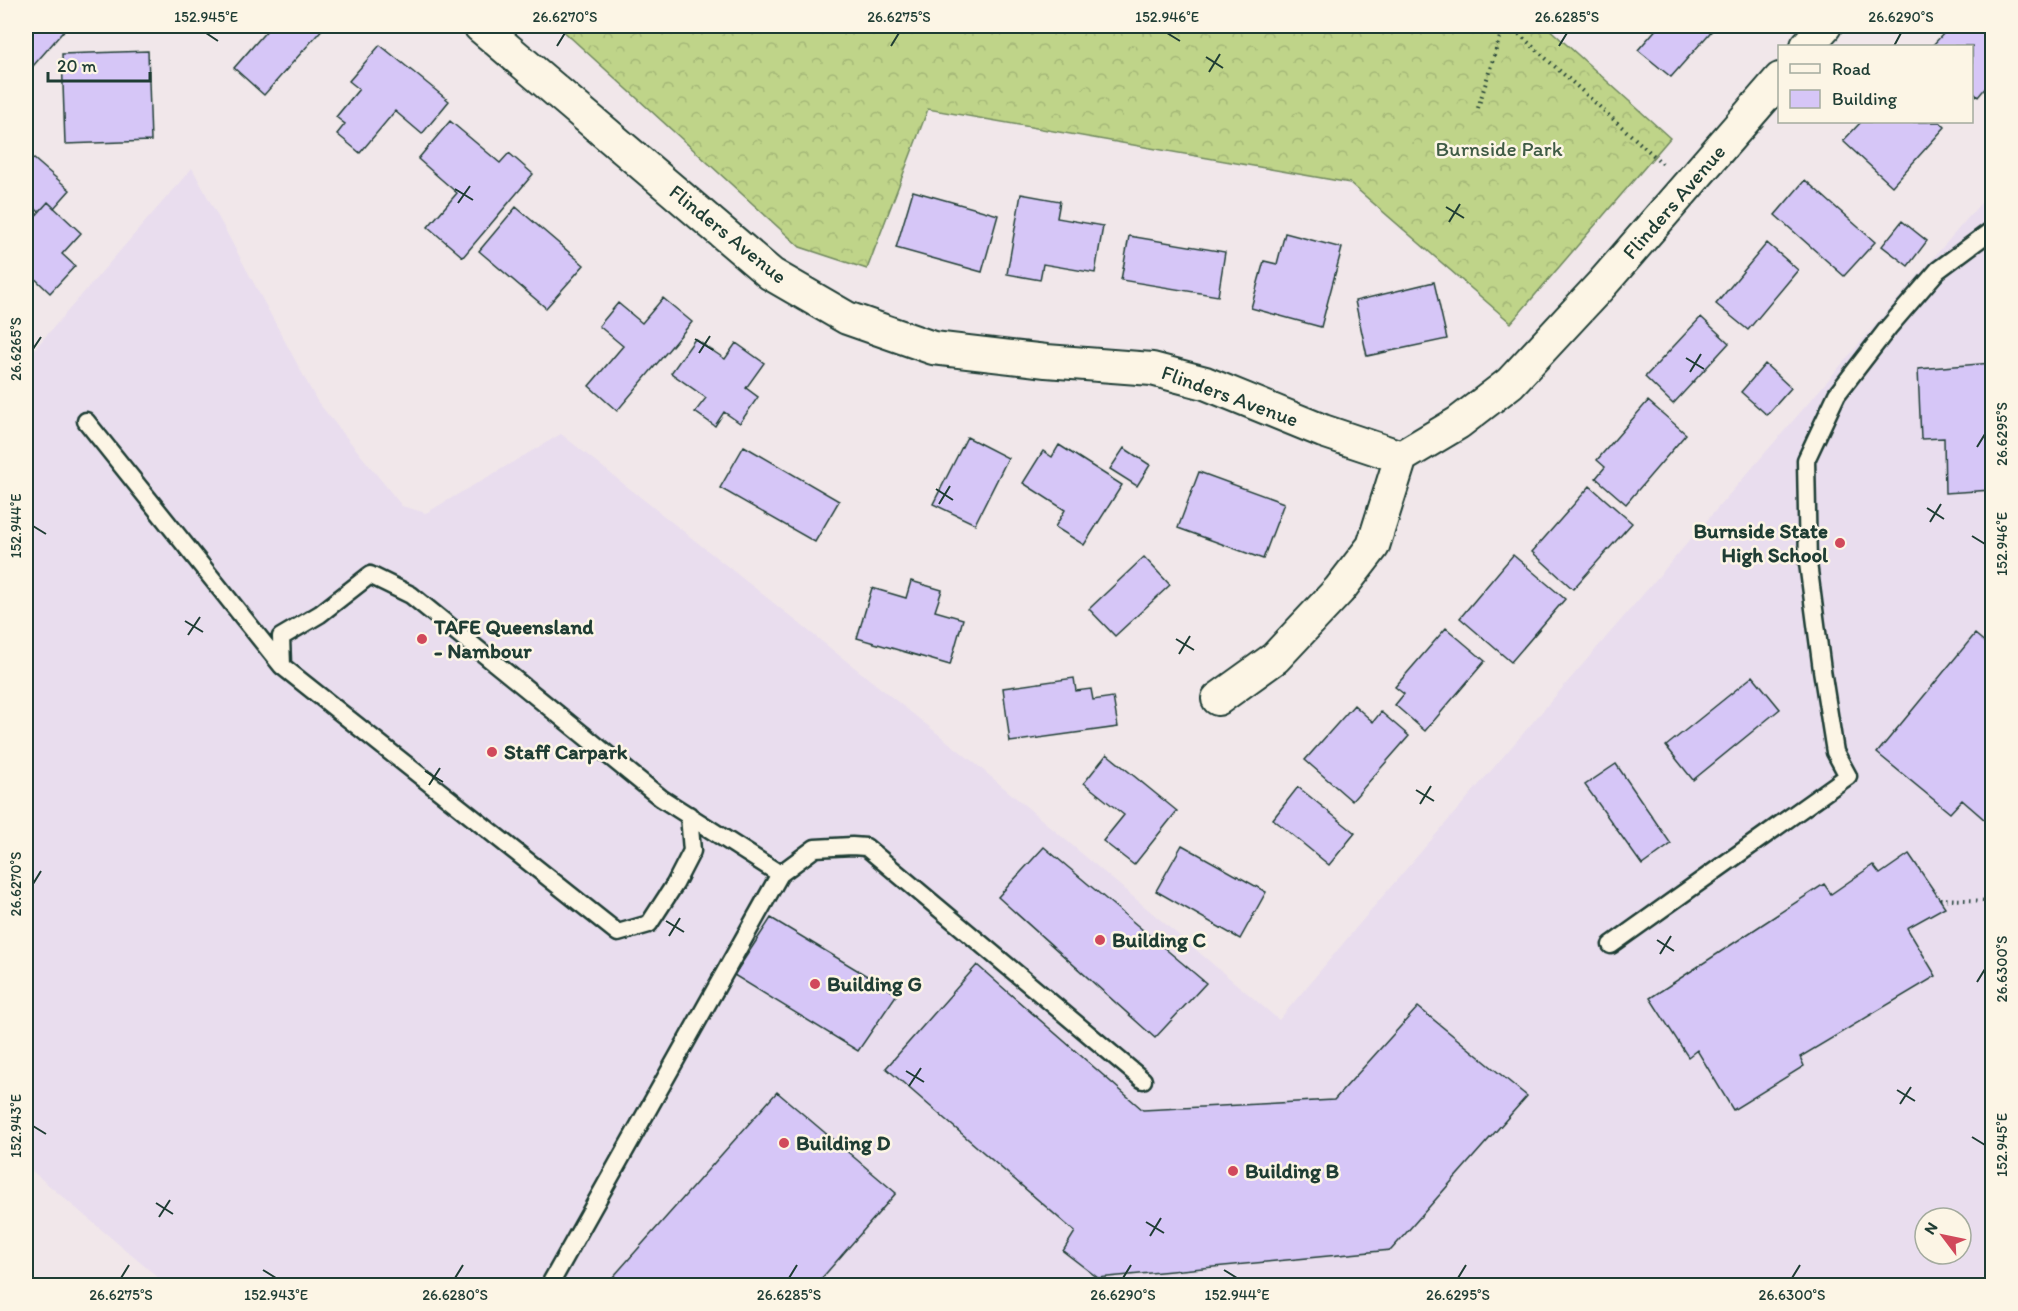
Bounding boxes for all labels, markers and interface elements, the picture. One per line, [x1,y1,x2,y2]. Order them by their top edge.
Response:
text: 152.945°E [174,8,238,26]
text: 26.6270°S [533,8,597,26]
text: 26.6275°S [867,8,931,26]
text: 152.946°E [1135,8,1199,26]
text: 26.6285°S [1535,8,1599,26]
text: 26.6290°S [1868,8,1934,26]
scale bar [48,45,150,83]
legend [1778,45,1973,123]
text: 20 m [57,55,97,77]
text: Road [1832,58,1871,80]
text: Building [1832,88,1898,110]
park label: Burnside Park [1435,136,1563,161]
street label: Flinders Avenue [1617,139,1730,264]
street label: Flinders Avenue [665,179,792,289]
text: 26.6265°S [7,317,25,381]
street label: Flinders Avenue [1158,359,1302,432]
text: 26.6295°S [1993,402,2011,466]
text: 152.944°E [7,494,25,559]
text: 152.946°E [1993,512,2011,576]
place label: Burnside State High School [1694,518,1829,568]
marker: Burnside State High School [1833,536,1847,550]
place label: TAFE Queensland - Nambour [433,614,594,663]
marker: TAFE Queensland - Nambour [415,632,429,646]
place label: Staff Carpark [504,739,628,765]
marker: Staff Carpark [485,745,499,759]
text: 26.6270°S [7,852,25,916]
place label: Building C [1112,927,1206,953]
marker: Building C [1093,933,1107,947]
text: 26.6300°S [1993,936,2011,1002]
place label: Building G [827,971,922,997]
marker: Building G [808,977,822,991]
text: 152.943°E [7,1094,25,1158]
text: 152.945°E [1993,1113,2011,1177]
place label: Building D [796,1130,890,1156]
marker: Building D [777,1136,791,1150]
place label: Building B [1245,1158,1339,1184]
marker: Building B [1226,1164,1240,1178]
north arrow [1913,1206,1973,1266]
text: N [1920,1219,1942,1238]
text: 26.6275°S [89,1286,153,1304]
text: 152.943°E [244,1286,308,1304]
text: 26.6280°S [422,1286,488,1304]
text: 26.6285°S [757,1286,821,1304]
text: 26.6290°S [1090,1286,1156,1304]
text: 152.944°E [1205,1286,1270,1304]
text: 26.6295°S [1426,1286,1490,1304]
text: 26.6300°S [1759,1286,1825,1304]

